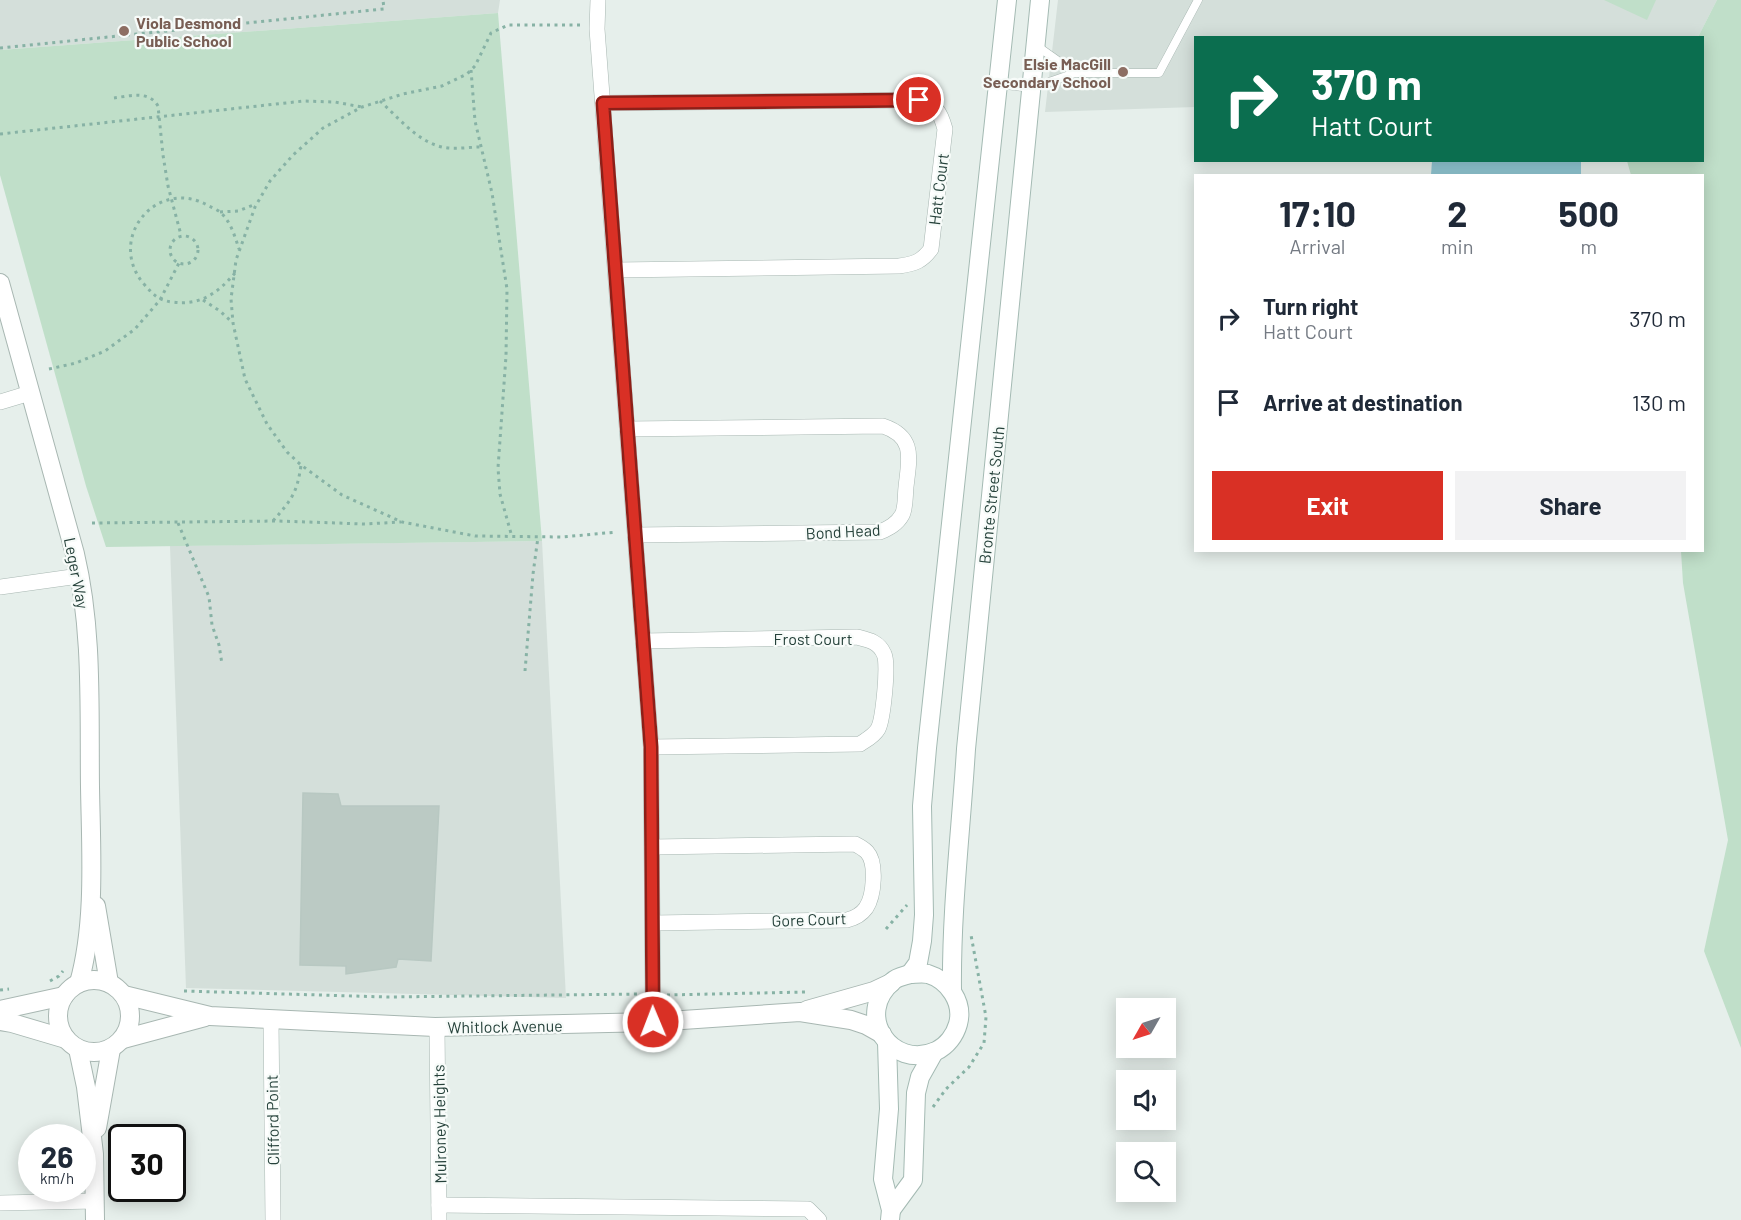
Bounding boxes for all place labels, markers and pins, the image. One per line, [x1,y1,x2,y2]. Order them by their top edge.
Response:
place label: Viola Desmond Public School [136,13,241,50]
marker: Viola Desmond Public School [117,24,131,38]
place label: Elsie MacGill Secondary School [983,54,1111,91]
marker: Elsie MacGill Secondary School [1116,65,1130,79]
pin [893,74,944,125]

